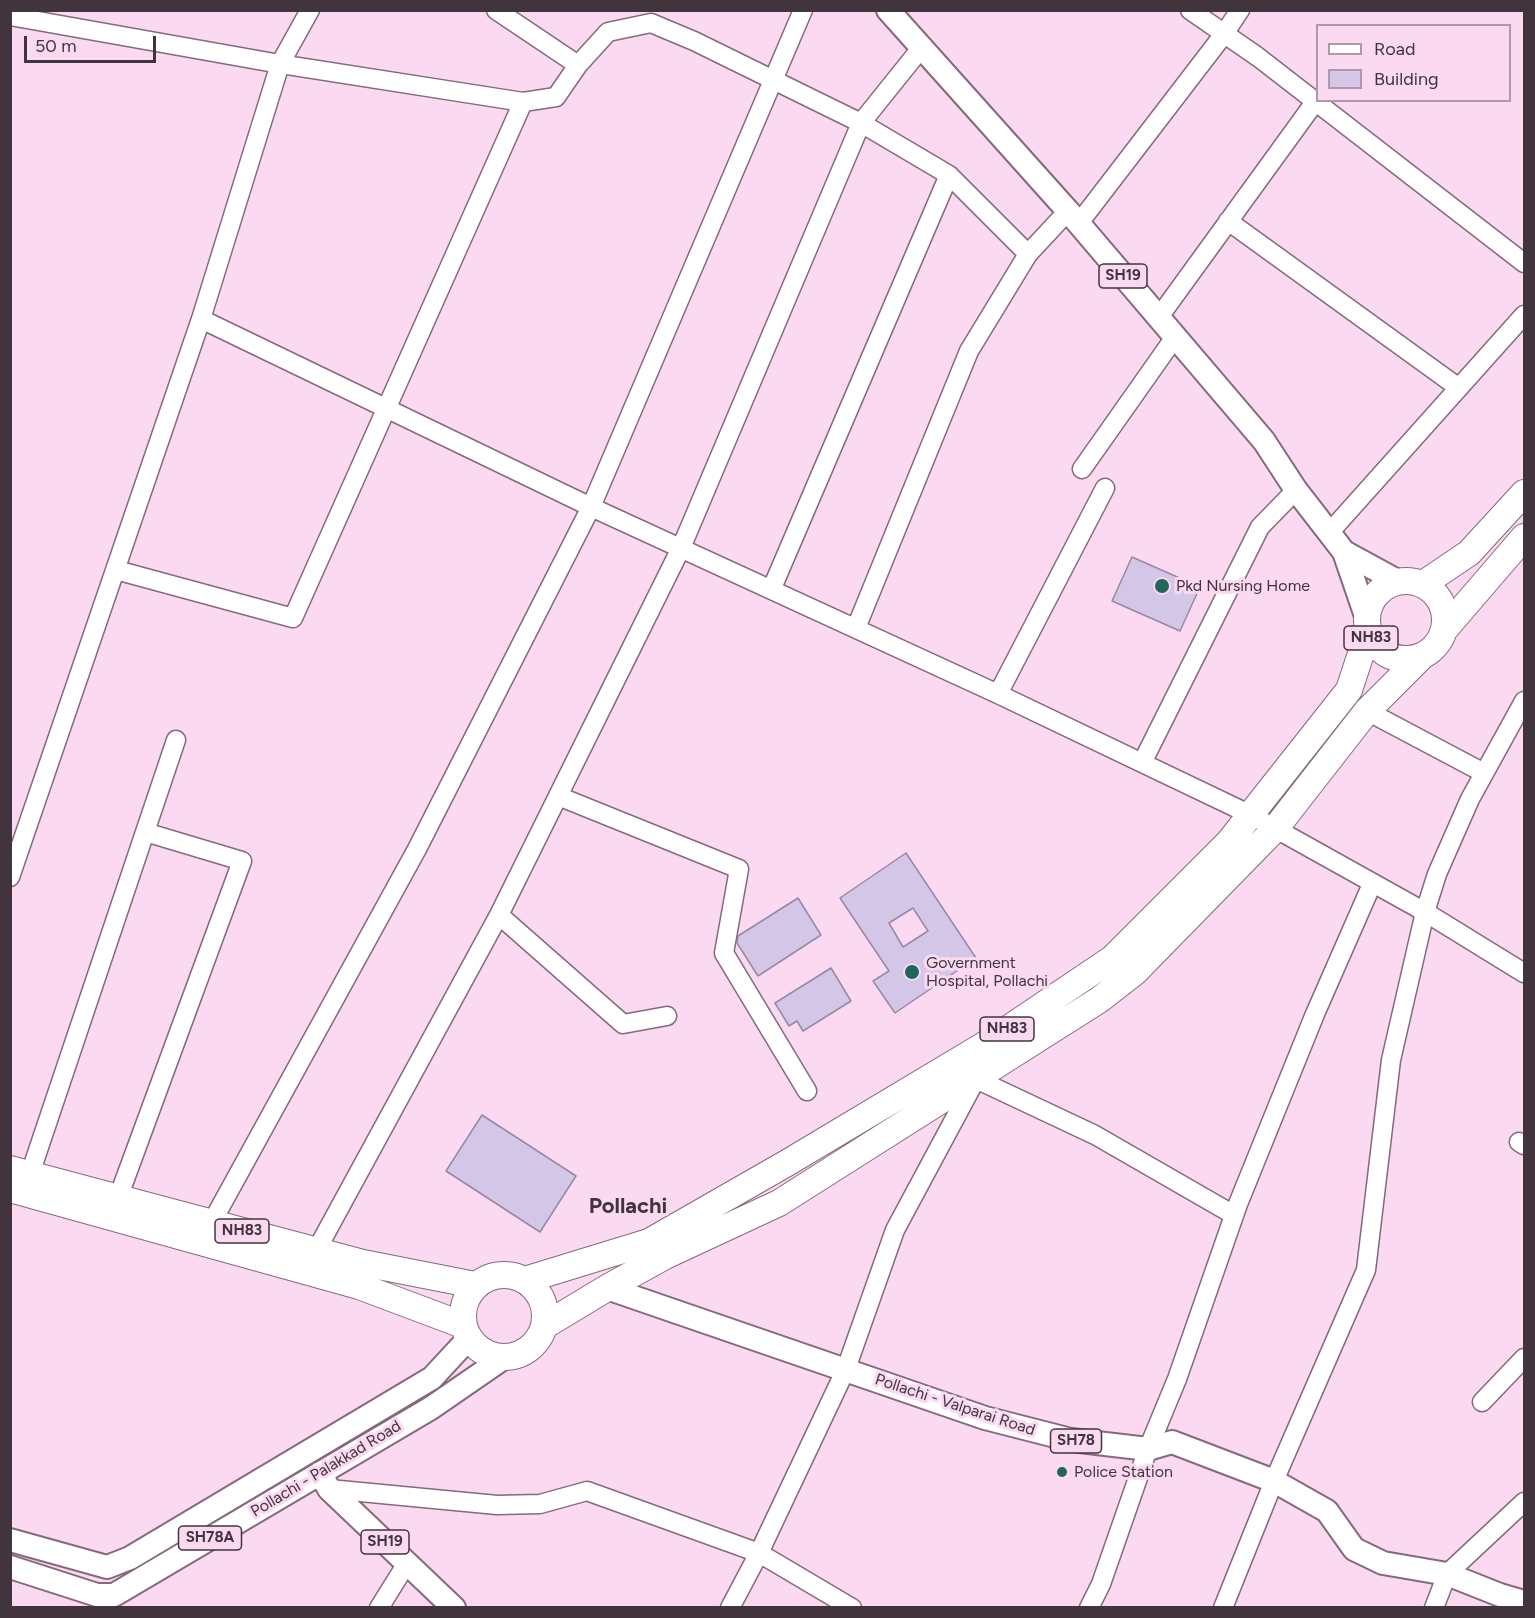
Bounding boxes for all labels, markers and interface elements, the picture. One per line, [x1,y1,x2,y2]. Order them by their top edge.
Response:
scale bar [27,24,159,62]
legend [1316,24,1511,102]
text: 50 m [35,35,77,57]
text: Road [1374,38,1415,60]
text: Building [1374,68,1439,90]
road number: SH19 [1099,264,1147,288]
place label: Pkd Nursing Home [1176,576,1310,596]
marker: Pkd Nursing Home [1153,577,1171,595]
road number: NH83 [1344,626,1398,650]
place label: Government Hospital, Pollachi [926,953,1048,991]
marker: Government Hospital, Pollachi [903,963,921,981]
road number: NH83 [980,1017,1034,1041]
district label: Pollachi [589,1194,667,1220]
road number: NH83 [215,1219,269,1243]
street label: Pollachi - Valparai Road [872,1370,1038,1440]
street label: Pollachi - Palakkad Road [247,1416,405,1522]
road number: SH78 [1050,1429,1102,1453]
place label: Police Station [1074,1462,1173,1482]
marker: Police Station [1055,1465,1069,1479]
road number: SH78A [178,1526,242,1550]
road number: SH19 [361,1530,409,1554]

